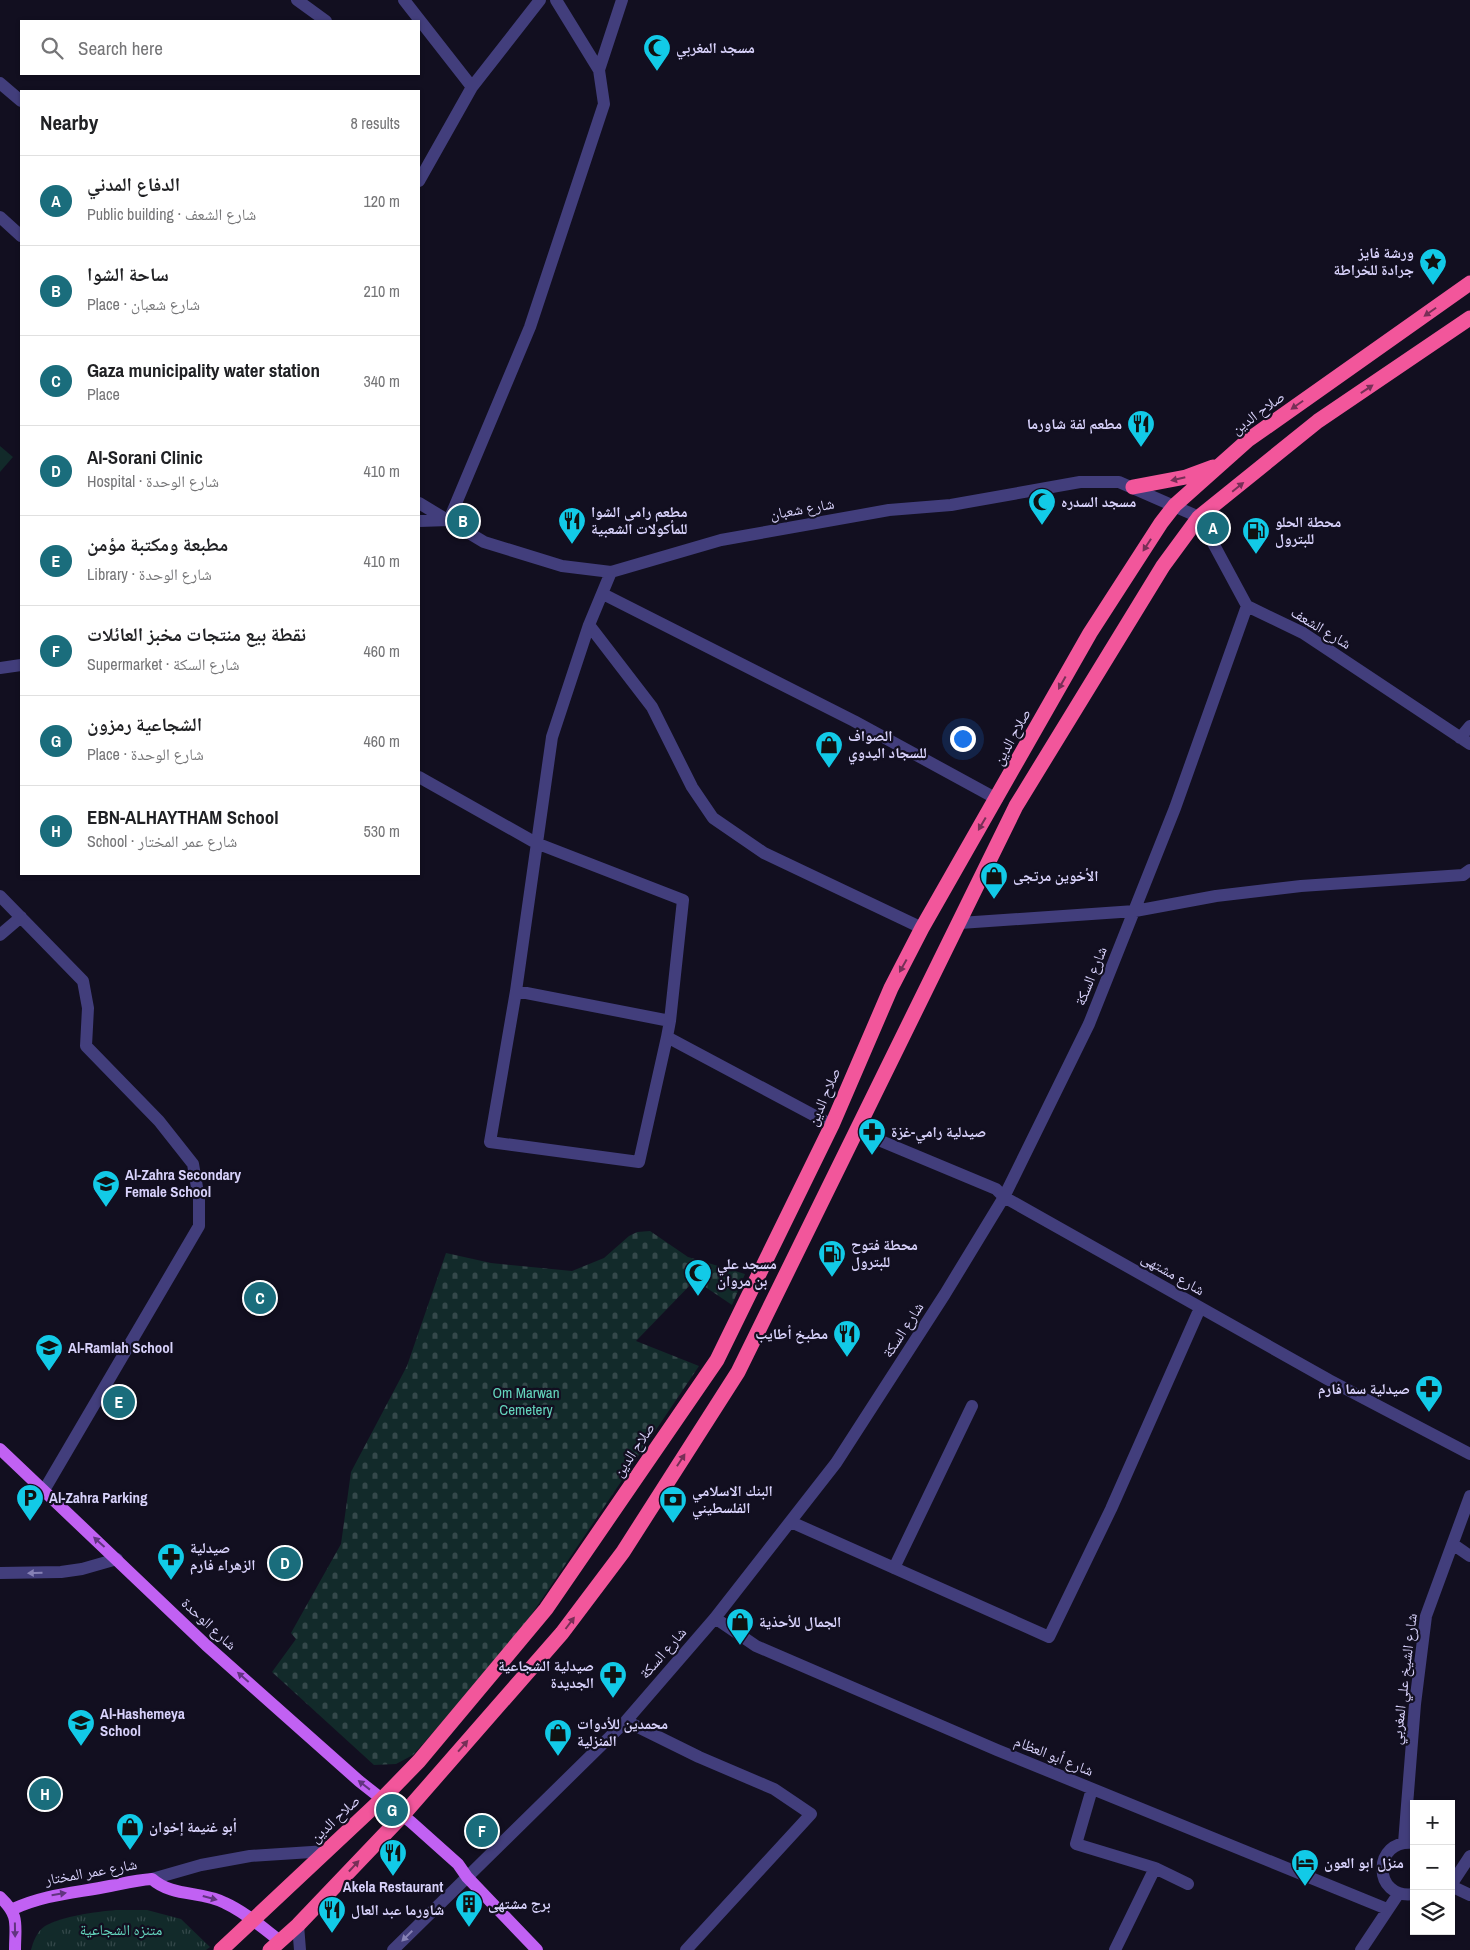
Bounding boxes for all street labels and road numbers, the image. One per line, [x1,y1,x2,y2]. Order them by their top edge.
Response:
street label: صلاح الدين [1227,386,1289,439]
street label: شارع شعبان [768,493,836,524]
street label: شارع الشعف [1287,601,1356,654]
street label: صلاح الدين [987,705,1036,769]
street label: شارع السكة [1069,943,1112,1009]
street label: صلاح الدين [802,1064,845,1129]
street label: شارع مشتهى [1138,1247,1209,1300]
street label: شارع السكة [877,1298,928,1362]
street label: صلاح الدين [608,1418,660,1481]
street label: شارع الوحدة [177,1593,242,1655]
street label: شارع الشيخ علي المغربي [1385,1612,1424,1746]
street label: شارع السكة [634,1622,691,1683]
street label: شارع أبو العظام [1011,1730,1097,1781]
street label: صلاح الدين [305,1790,364,1847]
street label: شارع عمر المختار [42,1853,139,1890]

